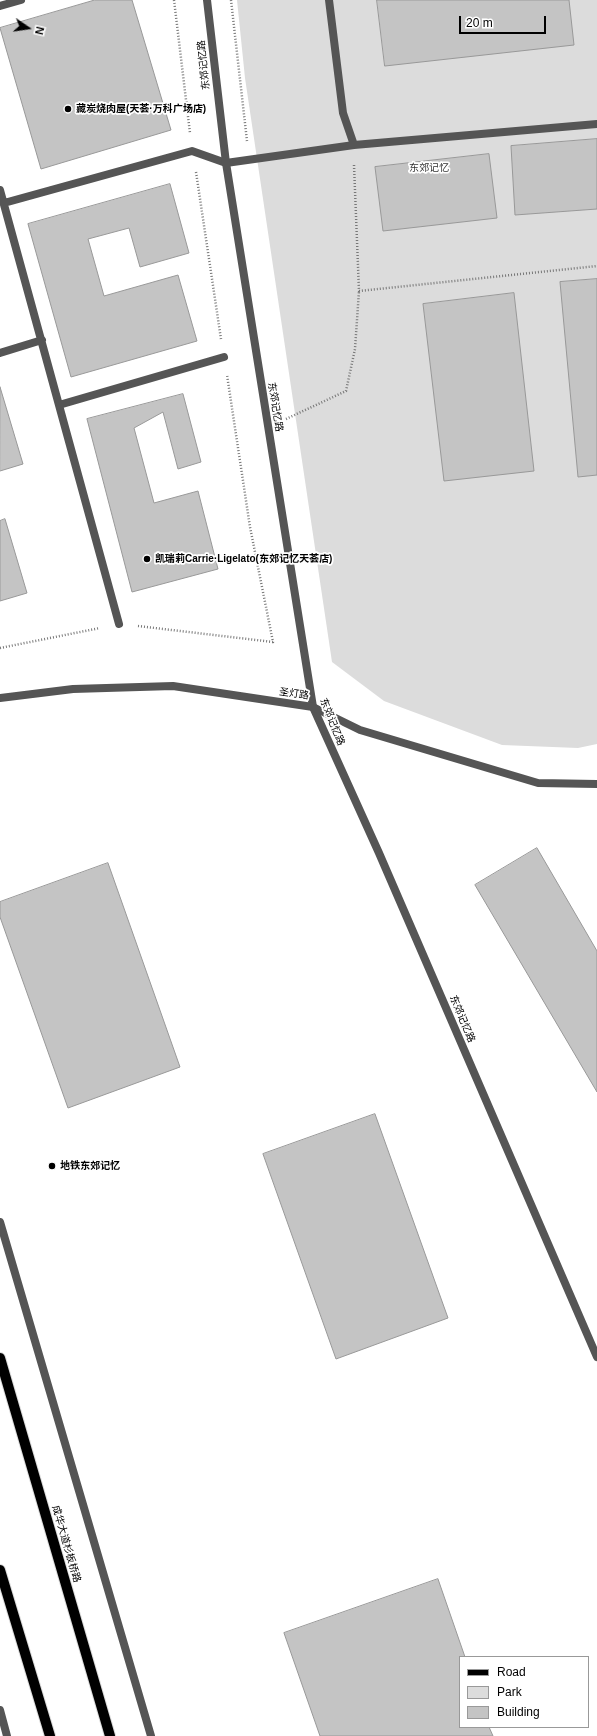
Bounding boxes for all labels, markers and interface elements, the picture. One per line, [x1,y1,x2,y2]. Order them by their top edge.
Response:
north arrow [8,8,48,48]
scale bar [461,8,548,34]
text: 20 m [466,16,493,30]
text: N [33,25,46,36]
street label: 东郊记忆路 [195,40,213,90]
place label: 藏炭烧肉屋(天荟·万科广场店) [76,103,206,115]
marker: 藏炭烧肉屋(天荟·万科广场店) [63,104,73,114]
park label: 东郊记忆 [409,162,449,174]
street label: 东郊记忆路 [265,381,285,433]
place label: 凯瑞莉Carrie·Ligelato(东郊记忆天荟店) [155,553,332,565]
marker: 凯瑞莉Carrie·Ligelato(东郊记忆天荟店) [142,554,152,564]
street label: 圣灯路 [278,686,310,702]
street label: 东郊记忆路 [317,697,347,747]
street label: 东郊记忆路 [447,994,477,1044]
place label: 地铁东郊记忆 [60,1160,120,1172]
marker: 地铁东郊记忆 [47,1161,57,1171]
street label: 成华大道杉板桥路 [49,1504,83,1584]
legend [459,1656,589,1728]
text: Road [497,1665,526,1679]
text: Park [497,1685,522,1699]
text: Building [497,1705,540,1719]

